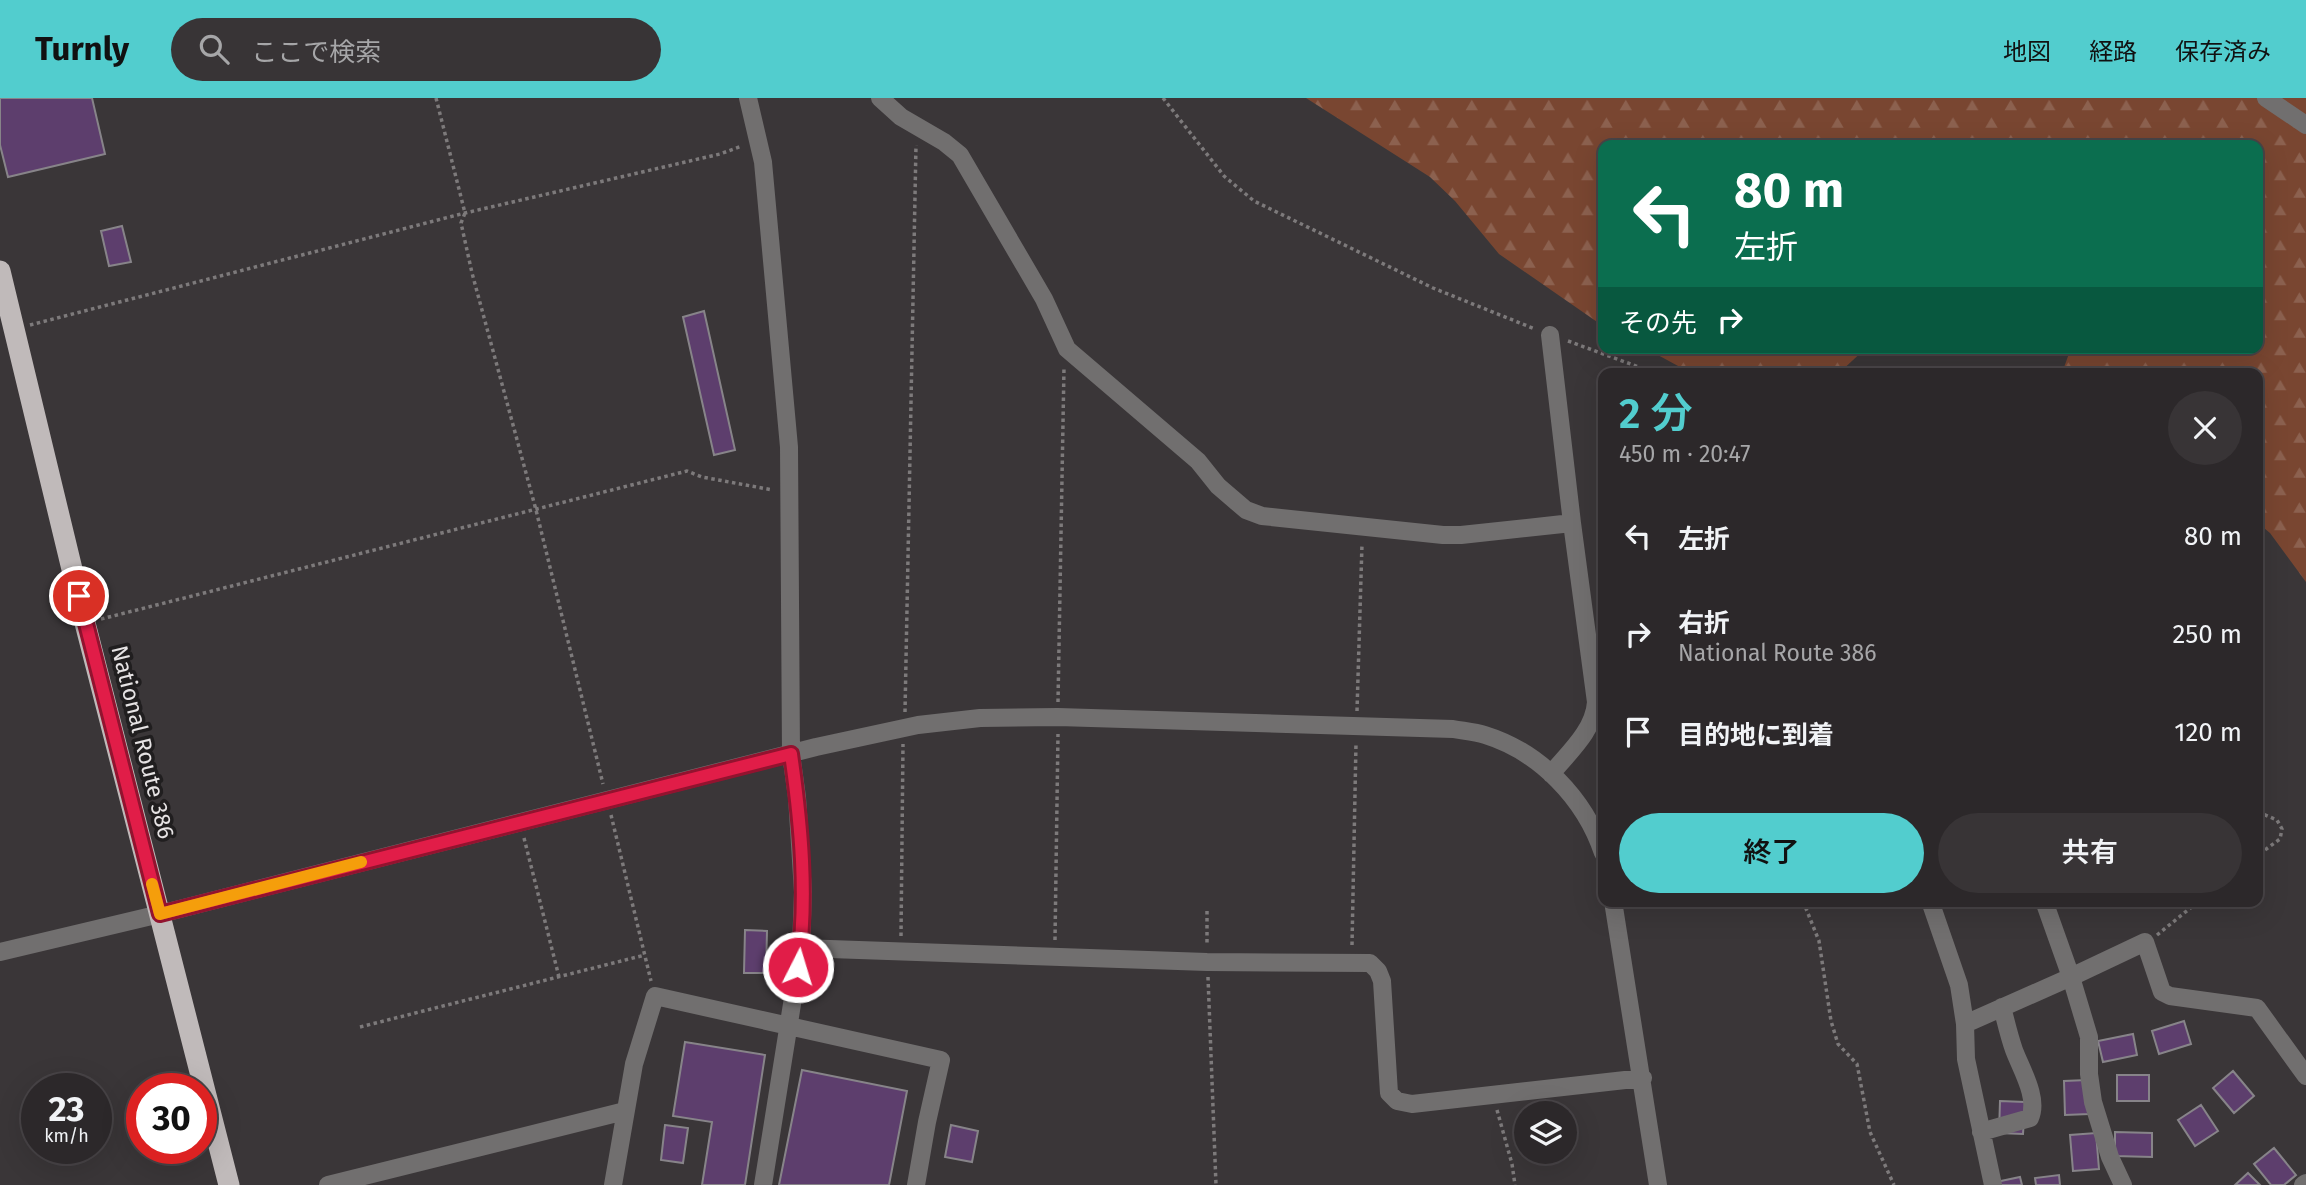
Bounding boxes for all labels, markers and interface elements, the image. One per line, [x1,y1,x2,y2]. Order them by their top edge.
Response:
search box [171,18,661,81]
text: Turnly [35,29,129,69]
icon: search [195,30,233,68]
text: ここで検索 [251,37,381,68]
text: 地図 [2003,38,2051,66]
text: 経路 [2089,38,2137,66]
text: 保存済み [2175,38,2271,66]
text: 80 m [1734,161,1844,220]
icon: left [1619,168,1710,259]
text: 左折 [1734,228,1798,266]
icon: right [1711,301,1749,339]
text: その先 [1619,308,1697,339]
text: 2 分 [1619,389,1693,439]
button: close [2168,391,2242,465]
text: 450 m · 20:47 [1619,440,1750,468]
icon: left [1619,517,1657,555]
text: 80 m [2184,521,2242,552]
text: 左折 [1678,524,1730,555]
pin [49,566,109,626]
icon: arrive [60,577,98,615]
text: 右折 [1678,608,1730,639]
icon: right [1619,615,1657,653]
text: 250 m [2172,619,2242,650]
text: National Route 386 [1678,639,1876,667]
street label: National Route 386 [105,642,181,842]
icon: arrive [1619,713,1657,751]
text: 120 m [2174,717,2242,748]
text: 目的地に到着 [1678,720,1834,751]
button: 終了 [1619,813,1924,893]
button: 共有 [1938,813,2242,893]
position arrow [761,930,835,1004]
speed limit sign: 30 [126,1073,217,1164]
text: 23 [48,1088,85,1130]
map controls [1514,1101,1577,1164]
button: layers [1514,1101,1577,1164]
text: km/h [44,1125,89,1147]

